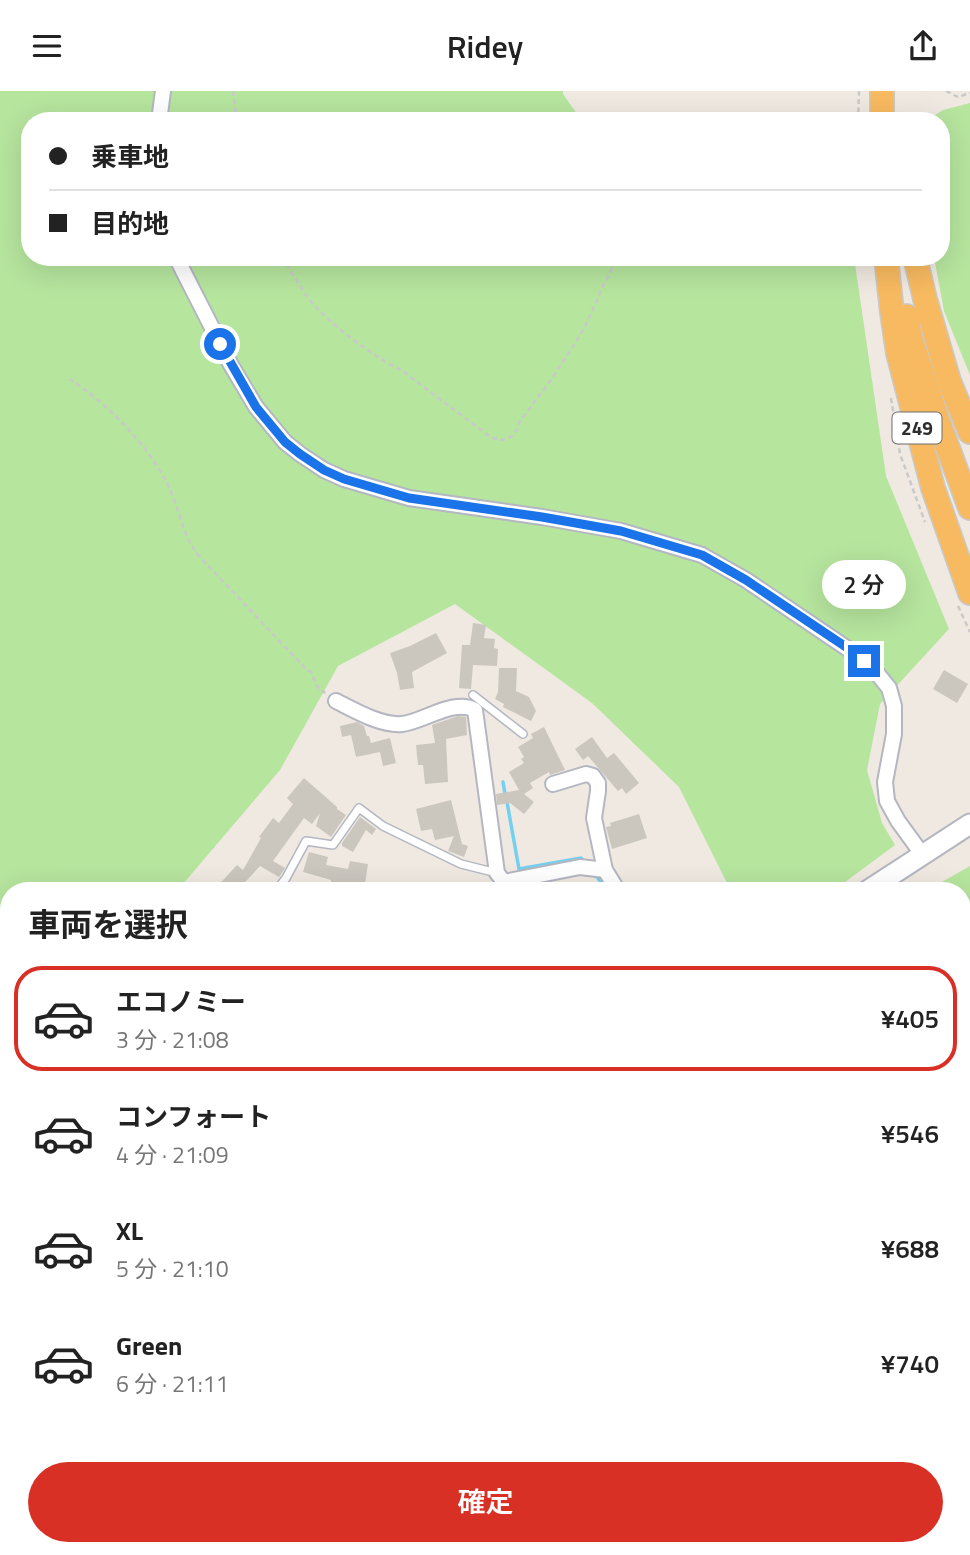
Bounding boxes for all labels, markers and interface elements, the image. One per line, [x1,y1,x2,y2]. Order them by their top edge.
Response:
text: Ridey [447,22,523,70]
icon: menu [28,27,66,65]
icon: share [904,27,942,65]
text: 乗車地 [91,137,169,176]
text: 目的地 [91,204,169,243]
route start [204,328,236,360]
road number: 249 [892,413,942,443]
callout: 2 分 [822,559,906,609]
text: 2 分 [844,567,884,602]
route end [848,645,880,677]
text: 車両を選択 [28,900,188,948]
text: エコノミー [116,982,246,1021]
icon: car [32,987,95,1050]
text: ¥405 [881,999,939,1038]
text: 3 分 · 21:08 [116,1022,229,1057]
text: コンフォート [116,1097,271,1136]
icon: car [32,1102,95,1165]
text: ¥546 [881,1114,939,1153]
text: 4 分 · 21:09 [116,1137,229,1172]
text: XL [116,1211,143,1250]
icon: car [32,1217,95,1280]
text: ¥688 [881,1229,939,1268]
text: 5 分 · 21:10 [116,1251,229,1286]
text: Green [116,1326,182,1365]
icon: car [32,1332,95,1395]
text: ¥740 [881,1344,939,1383]
text: 6 分 · 21:11 [116,1366,229,1401]
button: 確定 [28,1462,943,1542]

